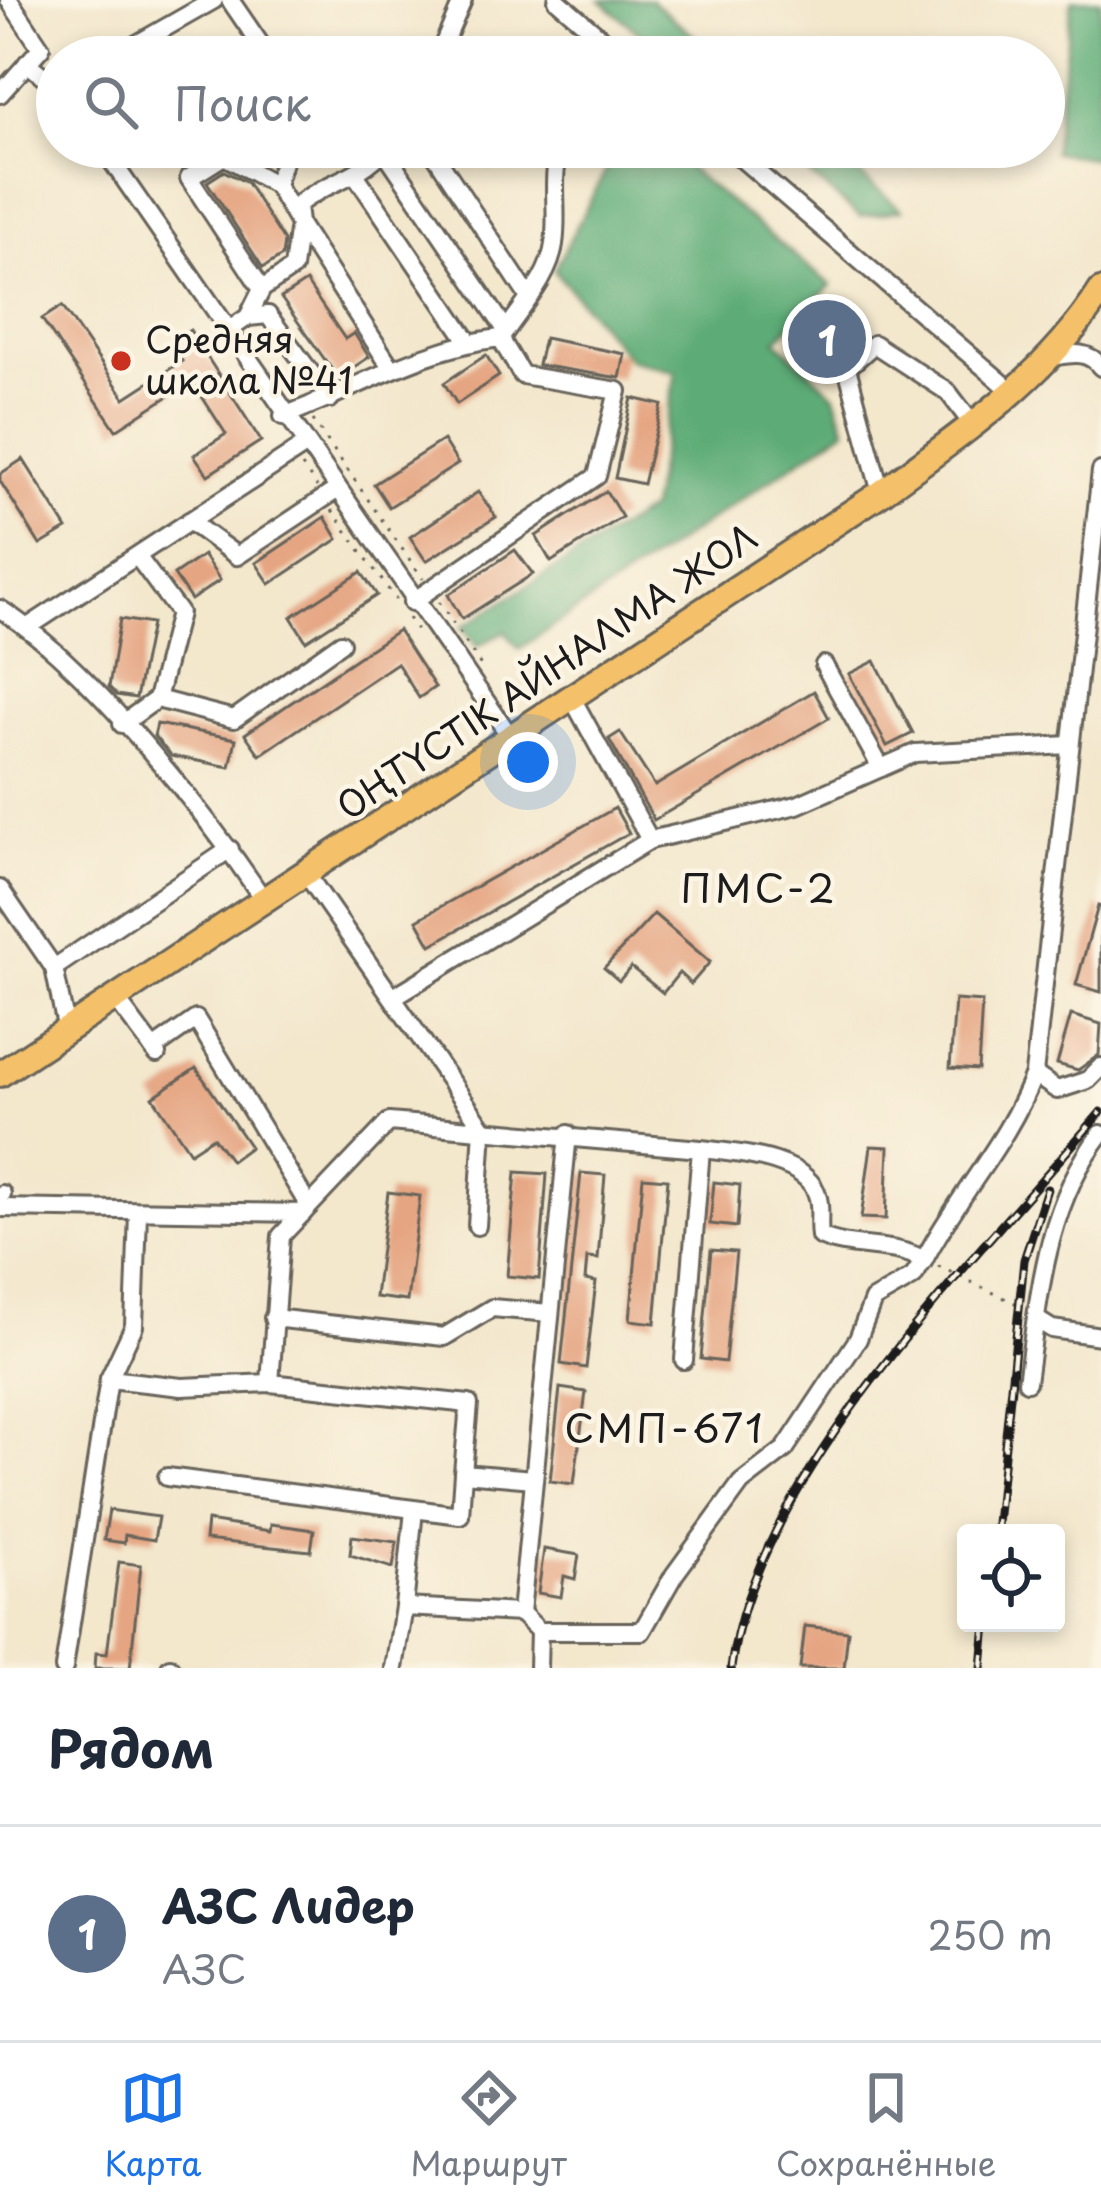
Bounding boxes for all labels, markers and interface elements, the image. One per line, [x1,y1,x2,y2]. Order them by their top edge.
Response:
search box [36,36,1065,168]
text: Поиск [174,68,311,136]
icon: search [78,69,144,135]
pin: 1 [788,294,866,384]
place label: Средняя школа №41 [145,311,353,406]
marker: Средняя школа №41 [108,348,134,374]
street label: ОҢТҮСТІК АЙНАЛМА ЖОЛ [325,509,767,832]
your location [498,732,558,792]
district label: ПМС-2 [680,857,838,916]
district label: СМП-671 [564,1397,766,1456]
map controls [957,1524,1065,1632]
button: locate [957,1524,1065,1632]
text: Рядом [48,1708,214,1785]
text: АЗС Лидер [162,1870,415,1938]
text: 1 [78,1904,96,1963]
text: 250 m [928,1904,1053,1963]
text: АЗС [162,1938,247,1997]
tab: Карта [105,2065,201,2187]
tab: Маршрут [411,2065,567,2187]
tab: Сохранённые [776,2065,996,2187]

